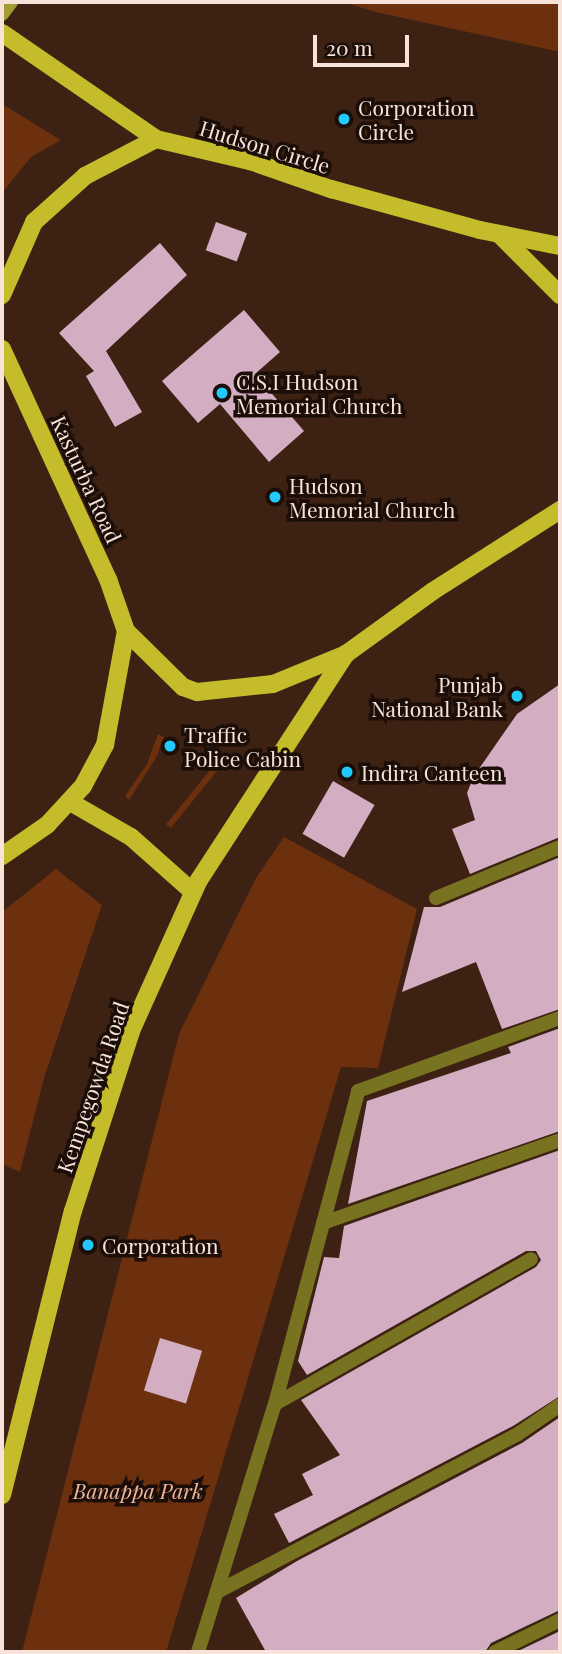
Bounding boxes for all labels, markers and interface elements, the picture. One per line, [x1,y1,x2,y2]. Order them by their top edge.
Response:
scale bar [317,21,413,65]
text: 20 m [326,33,373,61]
place label: Corporation Circle [358,94,474,144]
marker: Corporation Circle [336,111,352,127]
street label: Hudson Circle [197,114,333,178]
place label: C.S.I Hudson Memorial Church [236,368,402,418]
marker: C.S.I Hudson Memorial Church [214,385,230,401]
street label: Kasturba Road [47,411,127,547]
place label: Hudson Memorial Church [289,472,455,522]
marker: Hudson Memorial Church [267,489,283,505]
place label: Punjab National Bank [371,671,503,721]
marker: Punjab National Bank [509,688,525,704]
place label: Traffic Police Cabin [184,721,301,771]
marker: Traffic Police Cabin [162,738,178,754]
place label: Indira Canteen [361,759,503,785]
marker: Indira Canteen [339,764,355,780]
street label: Kempegowda Road [51,998,133,1176]
place label: Corporation [102,1232,218,1258]
marker: Corporation [80,1237,96,1253]
park label: Banappa Park [73,1477,203,1503]

